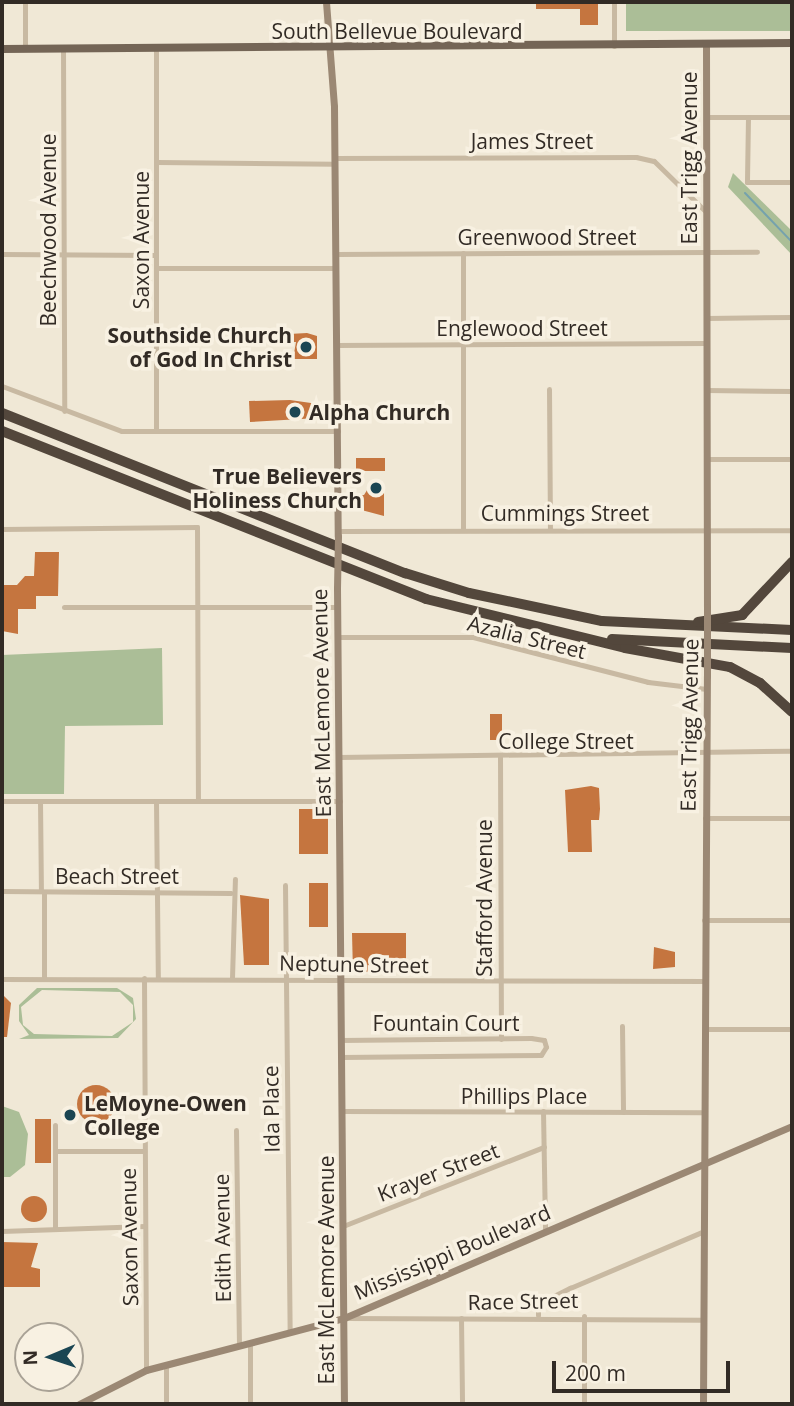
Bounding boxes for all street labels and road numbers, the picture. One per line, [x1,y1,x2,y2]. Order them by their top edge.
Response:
street label: South Bellevue Boulevard [272,18,522,44]
street label: East Trigg Avenue [676,71,702,245]
street label: James Street [471,128,593,154]
street label: Beechwood Avenue [35,133,61,327]
street label: Saxon Avenue [128,171,154,309]
street label: Greenwood Street [458,224,636,250]
street label: Englewood Street [436,315,608,341]
street label: Cummings Street [481,500,649,526]
street label: East McLemore Avenue [306,588,336,818]
street label: Azalia Street [465,610,589,664]
street label: East Trigg Avenue [675,638,703,812]
street label: College Street [498,728,634,754]
street label: Stafford Avenue [471,819,497,977]
street label: Beach Street [55,863,179,889]
street label: Neptune Street [279,950,429,978]
street label: Fountain Court [373,1010,519,1036]
street label: Ida Place [258,1065,284,1153]
street label: Phillips Place [461,1083,587,1109]
street label: Krayer Street [374,1137,502,1207]
street label: East McLemore Avenue [313,1155,339,1385]
street label: Saxon Avenue [115,1168,143,1306]
street label: Edith Avenue [208,1173,236,1303]
street label: Mississippi Boulevard [350,1199,554,1305]
street label: Race Street [467,1287,579,1315]

